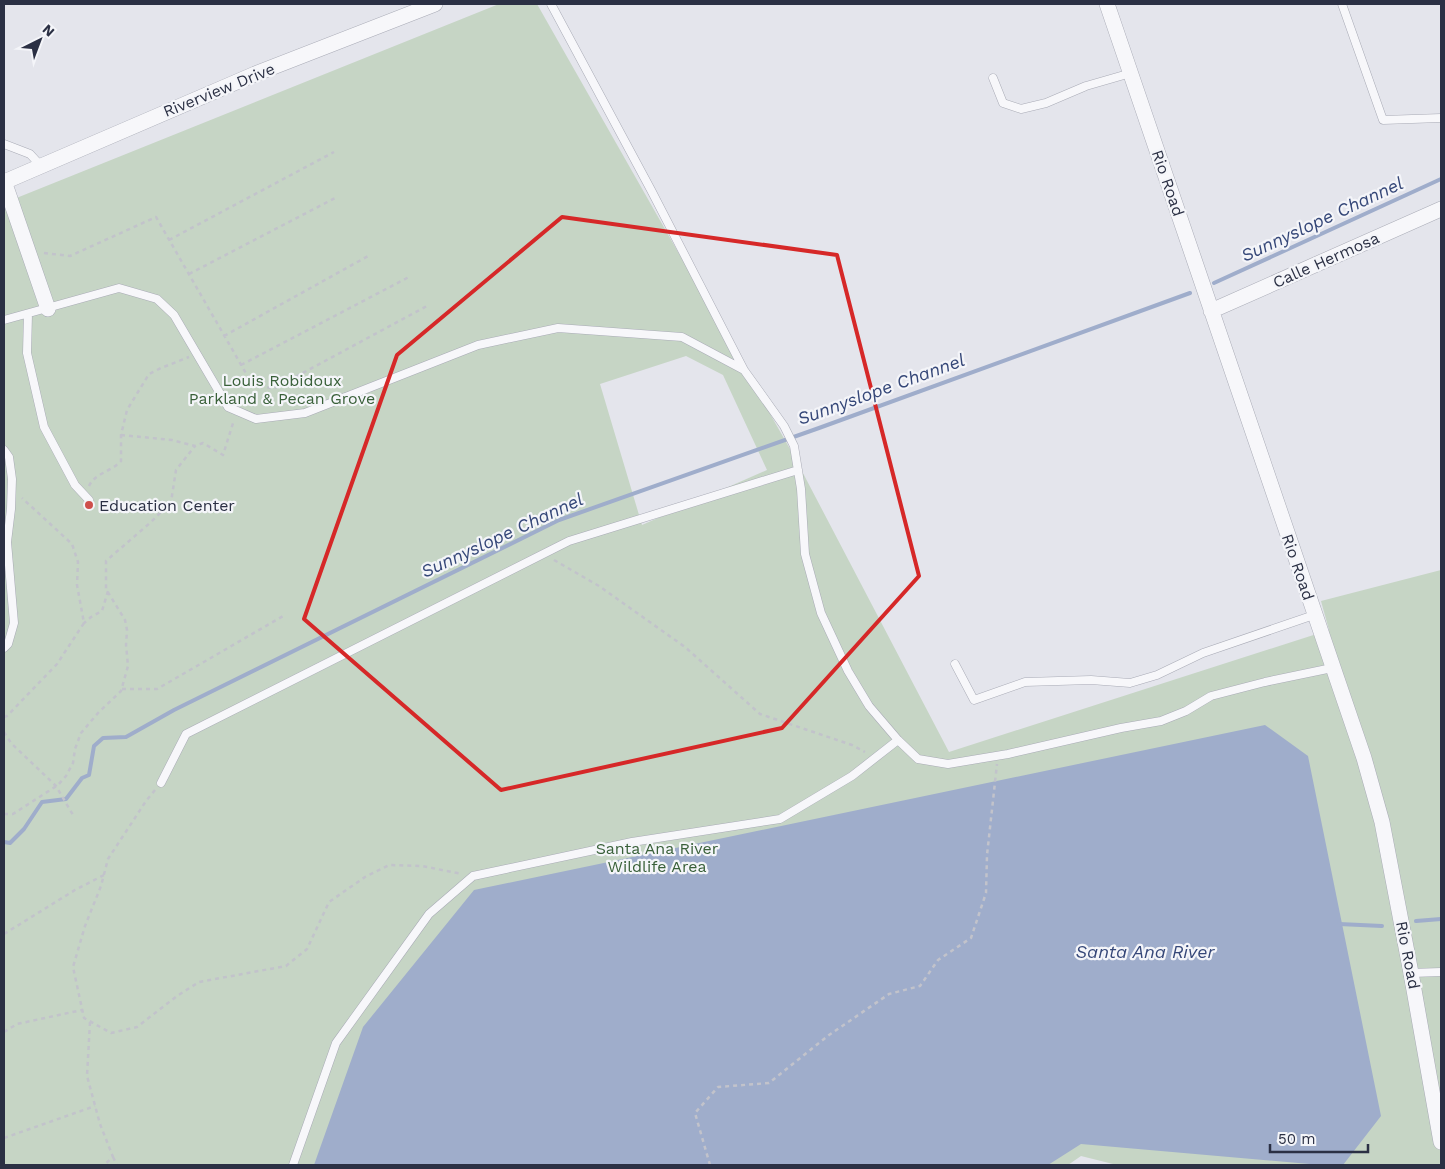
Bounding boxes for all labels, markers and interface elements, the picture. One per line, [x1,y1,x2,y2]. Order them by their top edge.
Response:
north arrow [15,15,65,65]
text: N [39,21,58,40]
street label: Riverview Drive [160,59,278,121]
street label: Rio Road [1148,147,1188,219]
water label: Sunnyslope Channel [1238,172,1406,266]
street label: Calle Hermosa [1270,228,1382,292]
water label: Sunnyslope Channel [794,349,968,429]
park label: Louis Robidoux Parkland & Pecan Grove [189,371,375,408]
water label: Sunnyslope Channel [418,488,586,582]
place label: Education Center [99,496,235,515]
marker: Education Center [83,499,95,511]
street label: Rio Road [1278,531,1318,603]
park label: Santa Ana River Wildlife Area [596,839,719,876]
street label: Rio Road [1392,919,1424,991]
water label: Santa Ana River [1076,941,1215,962]
scale bar [1270,1122,1368,1154]
text: 50 m [1278,1130,1315,1148]

